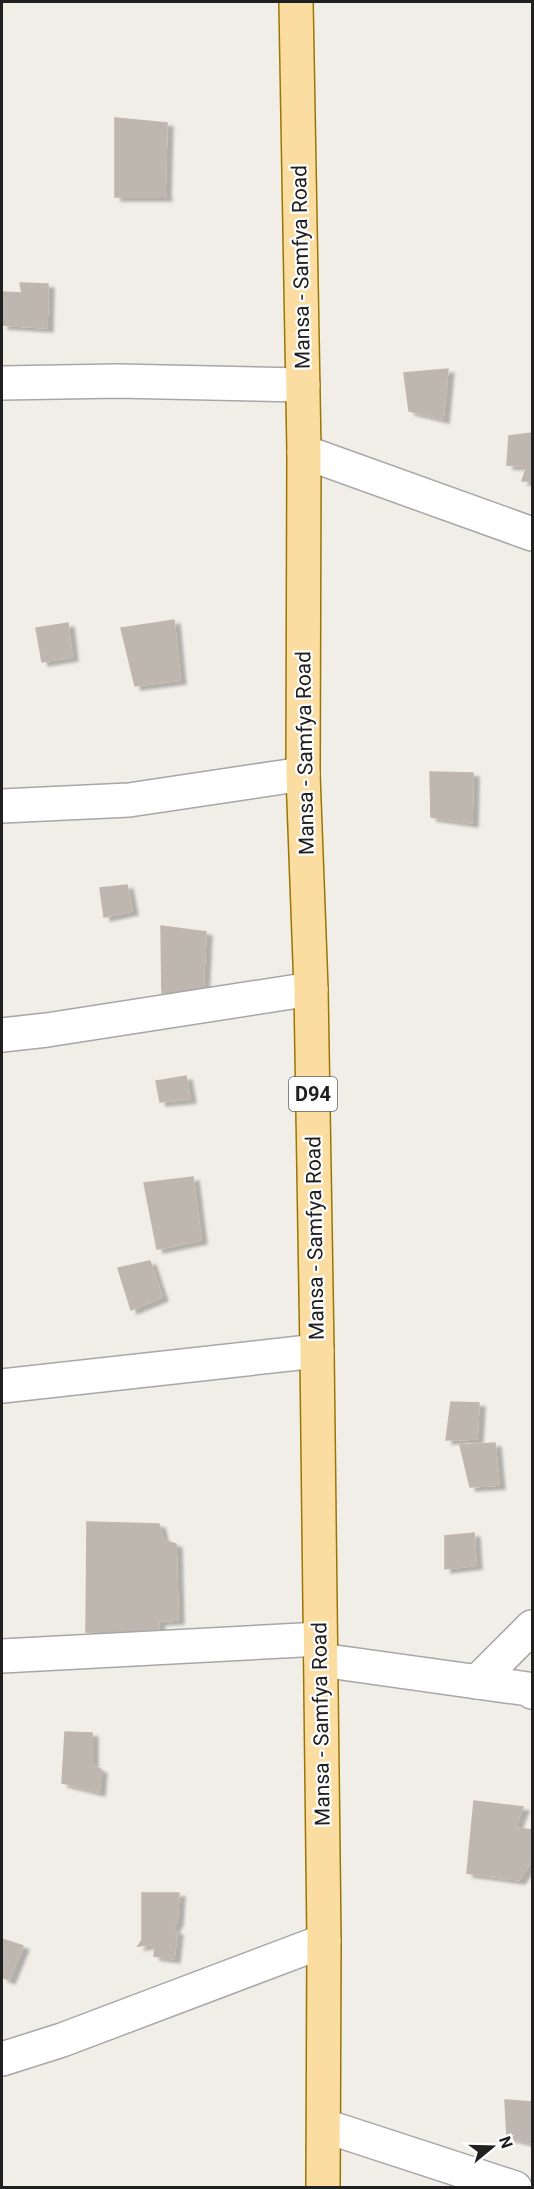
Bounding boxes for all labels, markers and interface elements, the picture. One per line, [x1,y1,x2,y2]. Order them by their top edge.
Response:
street label: Mansa - Samfya Road [287,165,315,369]
street label: Mansa - Samfya Road [291,651,319,855]
road number: D94 [289,1077,337,1111]
street label: Mansa - Samfya Road [301,1136,329,1340]
street label: Mansa - Samfya Road [307,1622,335,1826]
north arrow [462,2117,522,2177]
text: N [495,2134,517,2151]

